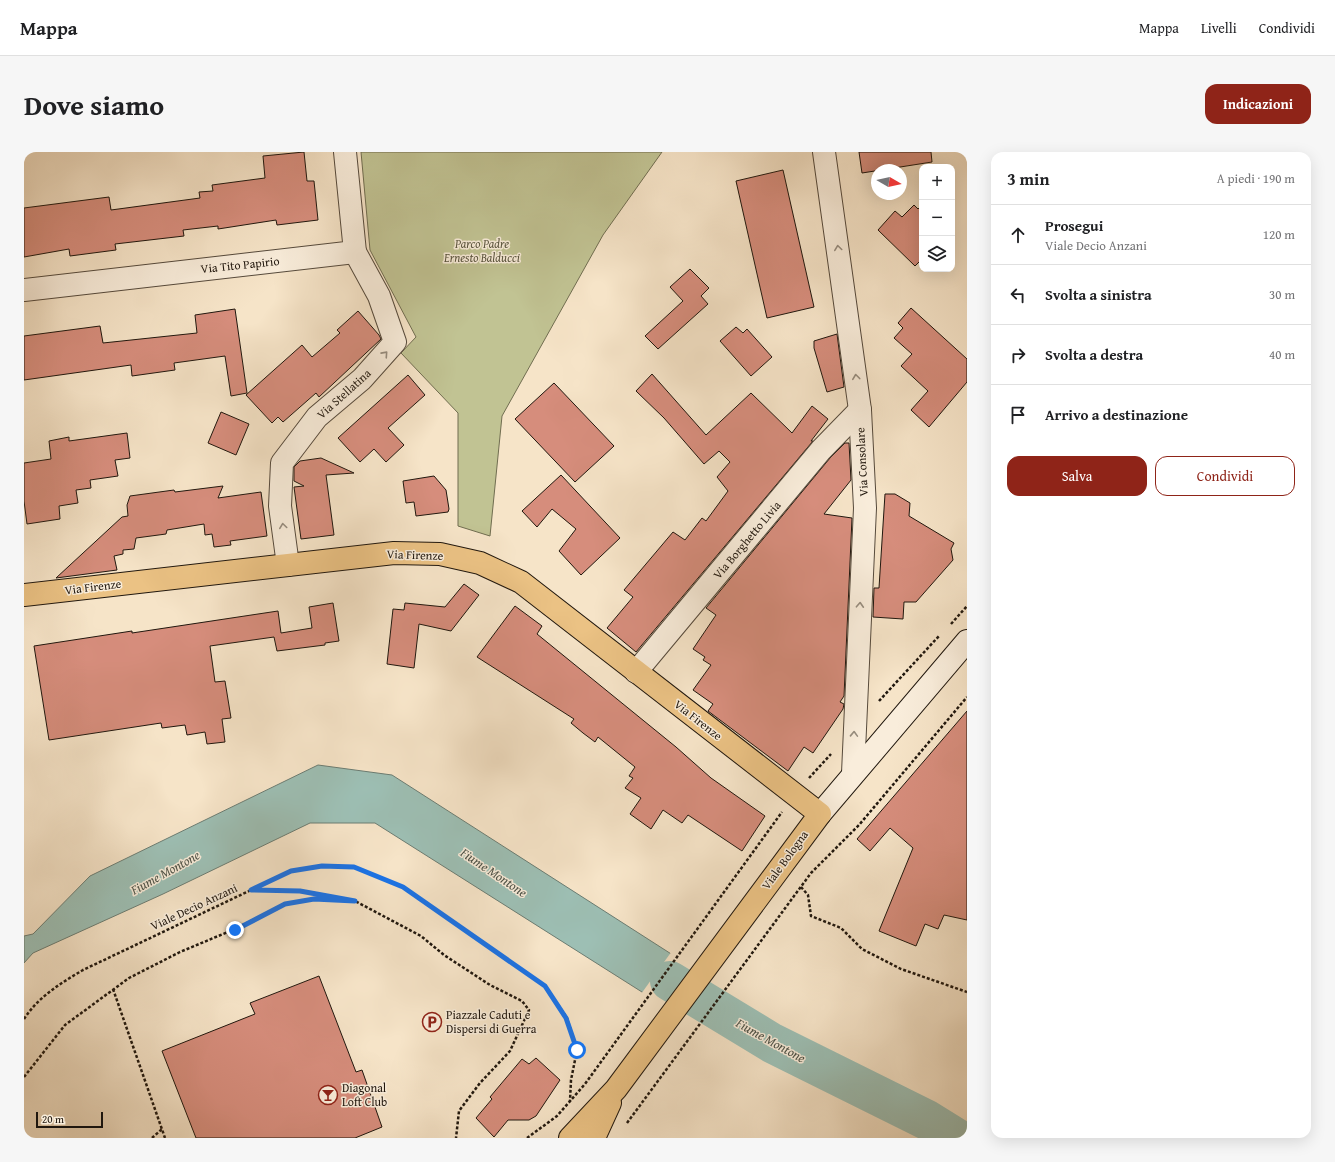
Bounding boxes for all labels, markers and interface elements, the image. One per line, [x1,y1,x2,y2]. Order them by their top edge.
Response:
text: Mappa [20,14,77,42]
text: Mappa [1139,18,1179,38]
text: Livelli [1201,18,1237,38]
text: Condividi [1259,18,1315,38]
text: Dove siamo [24,84,164,125]
button: Indicazioni [1205,84,1311,124]
north arrow [871,164,907,200]
map controls [919,164,955,272]
button: + [919,164,955,200]
text: 3 min [1007,166,1049,191]
text: A piedi · 190 m [1217,169,1295,188]
button: − [919,200,955,236]
text: Prosegui [1045,215,1103,236]
icon: ahead [1007,224,1029,246]
text: 120 m [1263,225,1295,244]
park label: Parco Padre Ernesto Balducci [443,235,520,266]
button: layers [919,236,955,272]
text: Viale Decio Anzani [1045,236,1147,255]
one-way arrow [834,245,843,251]
street label: Via Tito Papirio [200,252,280,277]
icon: left [1007,284,1029,306]
text: Svolta a sinistra [1045,284,1152,305]
text: 30 m [1269,285,1295,304]
icon: right [1007,344,1029,366]
text: Svolta a destra [1045,344,1143,365]
text: 40 m [1269,345,1295,364]
one-way arrow [380,351,388,359]
street label: Via Stellatina [313,364,375,423]
one-way arrow [851,374,860,380]
icon: arrive [1007,404,1029,426]
text: Arrivo a destinazione [1045,404,1188,425]
street label: Via Consolare [851,427,872,497]
button: Salva [1007,456,1147,496]
button: Condividi [1155,456,1295,496]
street label: Via Borghetto Livia [709,497,785,582]
one-way arrow [279,523,288,529]
street label: Via Firenze [386,545,444,564]
street label: Via Firenze [64,575,123,598]
one-way arrow [856,602,865,608]
street label: Via Firenze [671,695,726,744]
one-way arrow [850,731,859,737]
street label: Viale Bologna [757,826,812,893]
water label: Fiume Montone [456,843,531,902]
water label: Fiume Montone [126,846,203,900]
street label: Viale Decio Anzani [148,879,241,934]
route end [226,921,244,939]
place label: Piazzale Caduti e Dispersi di Guerra [446,1006,537,1037]
parking icon: Piazzale Caduti e Dispersi di Guerra [421,1011,443,1033]
water label: Fiume Montone [732,1013,809,1067]
route start [568,1041,586,1059]
place label: Diagonal Loft Club [342,1079,387,1110]
bar icon: Diagonal Loft Club [317,1084,339,1106]
scale bar [36,1110,103,1129]
text: 20 m [42,1111,64,1127]

